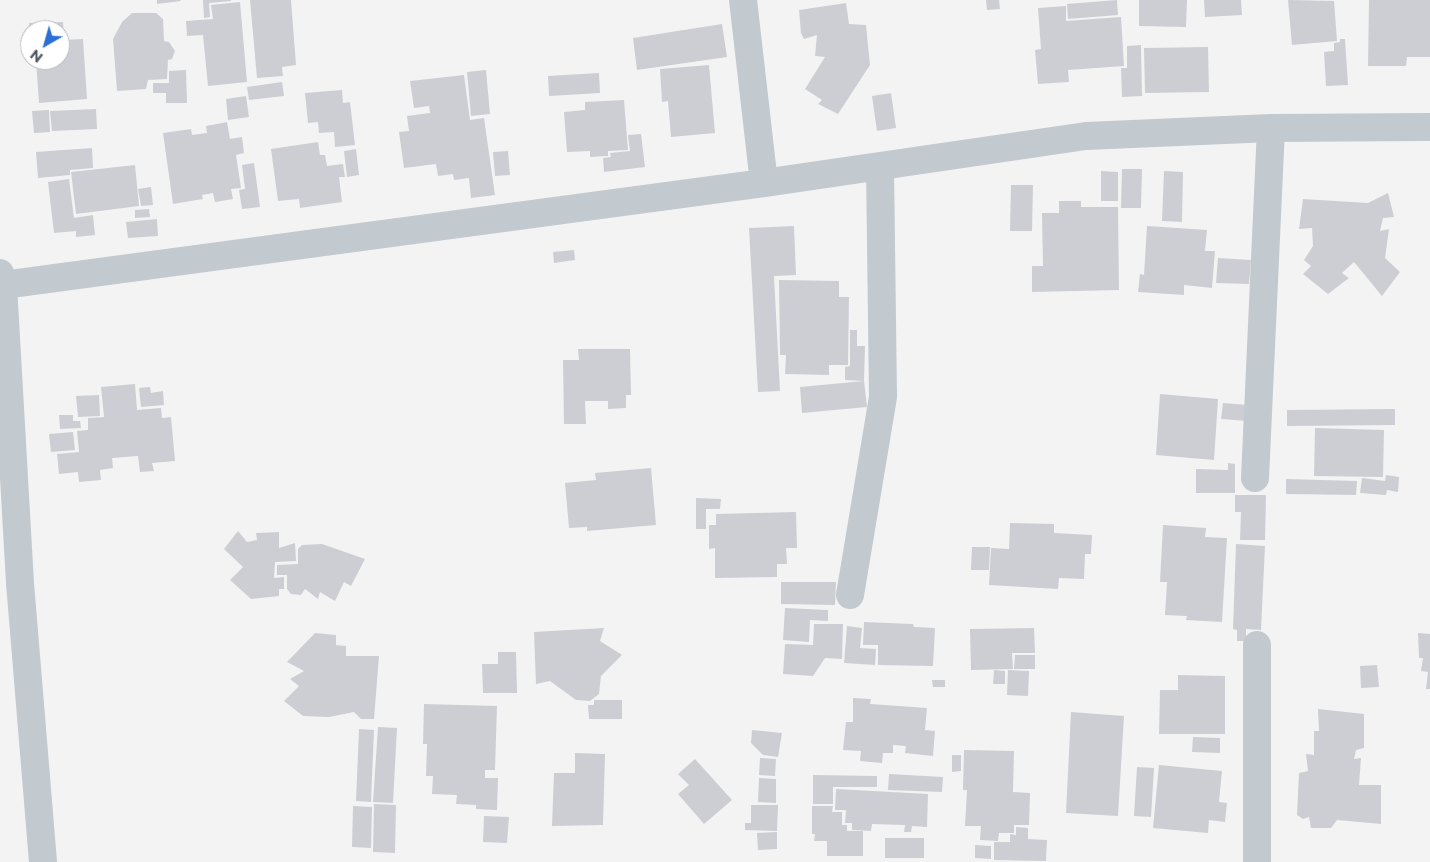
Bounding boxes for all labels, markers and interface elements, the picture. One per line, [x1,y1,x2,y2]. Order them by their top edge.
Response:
north arrow [20,20,70,70]
text: N [26,45,46,67]

